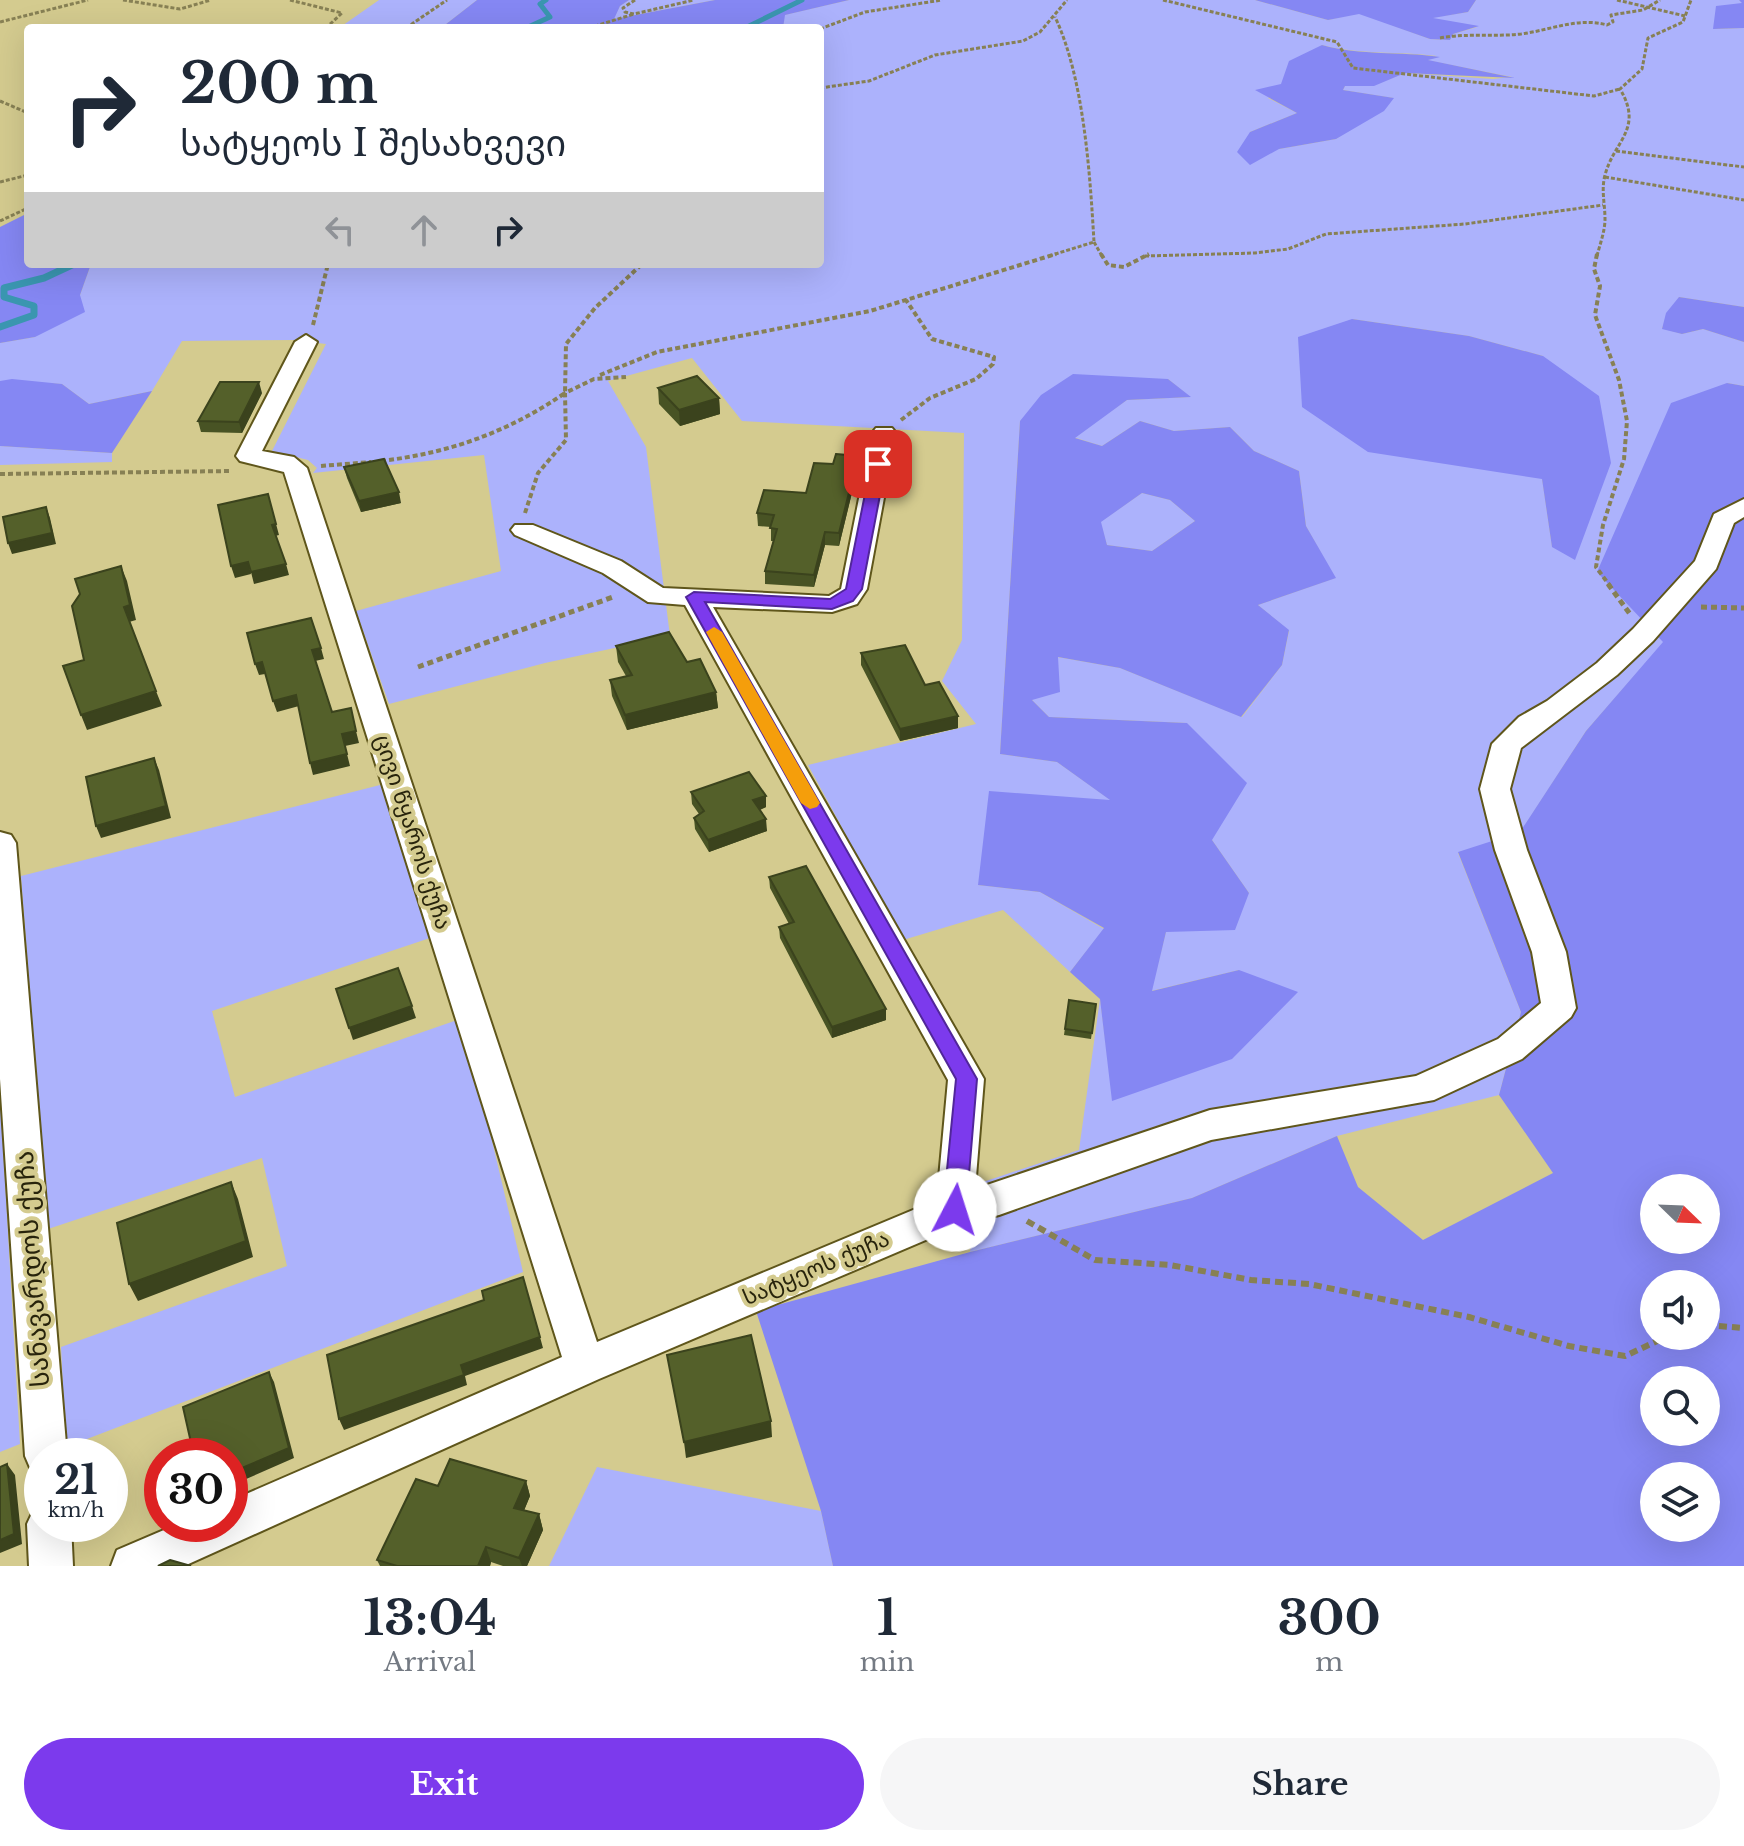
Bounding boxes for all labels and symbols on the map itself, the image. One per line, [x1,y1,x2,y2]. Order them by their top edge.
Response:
pin [844,430,912,498]
street label: ცივი წყაროს ქუჩა [369,731,457,933]
street label: სანავარდოს ქუჩა [8,1150,56,1388]
position arrow [913,1168,997,1252]
north arrow [1640,1174,1720,1254]
street label: სატყეოს ქუჩა [738,1225,894,1311]
speed limit sign: 30 [144,1438,248,1542]

